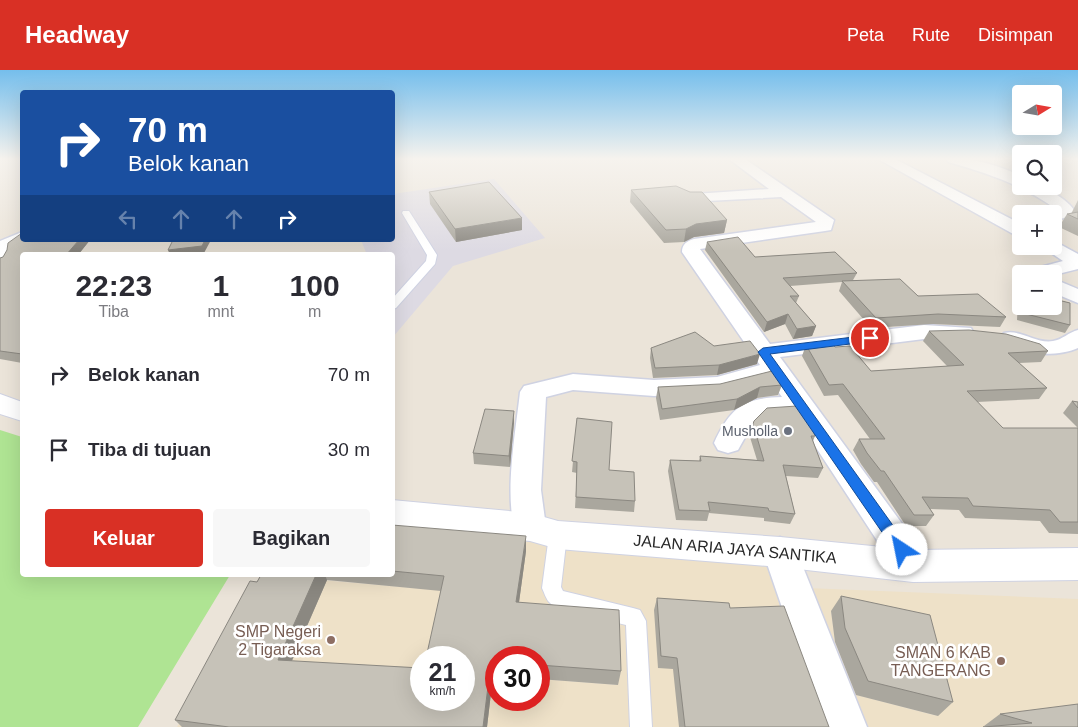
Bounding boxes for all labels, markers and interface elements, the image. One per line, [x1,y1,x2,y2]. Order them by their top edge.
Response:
text: Headway [25,21,129,48]
text: Peta [847,25,884,45]
text: Rute [912,25,950,45]
text: Disimpan [978,25,1053,45]
north arrow [1012,85,1062,135]
map controls [1012,85,1062,315]
icon: right [45,110,110,175]
text: 70 m [128,110,208,149]
button: search [1012,145,1062,195]
text: Belok kanan [128,151,249,176]
icon: left [114,205,142,233]
icon: ahead [167,205,195,233]
icon: ahead [220,205,248,233]
icon: right [273,205,301,233]
button: + [1012,205,1062,255]
button: − [1012,265,1062,315]
text: 22:23 [75,269,152,302]
text: 1 [212,269,229,302]
text: 100 [290,269,340,302]
text: Tiba [98,303,129,320]
text: mnt [207,303,234,320]
text: m [308,303,321,320]
pin [849,317,891,359]
icon: arrive [856,324,884,352]
icon: right [45,361,73,389]
text: Belok kanan [88,364,200,385]
text: 70 m [328,364,370,385]
place label: Musholla [722,423,778,439]
marker: Musholla [782,425,794,437]
icon: arrive [45,436,73,464]
text: Tiba di tujuan [88,439,211,460]
text: 30 m [328,439,370,460]
button: Keluar [45,509,203,567]
button: Bagikan [213,509,370,567]
position arrow [875,523,927,575]
street label: JALAN ARIA JAYA SANTIKA [633,532,838,566]
place label: SMP Negeri 2 Tigaraksa [235,623,321,658]
marker: SMP Negeri 2 Tigaraksa [325,634,337,646]
place label: SMAN 6 KAB TANGERANG [891,644,991,679]
speed limit sign: 30 [485,646,550,711]
marker: SMAN 6 KAB TANGERANG [995,655,1007,667]
text: 21 [429,658,456,686]
text: km/h [429,684,456,698]

